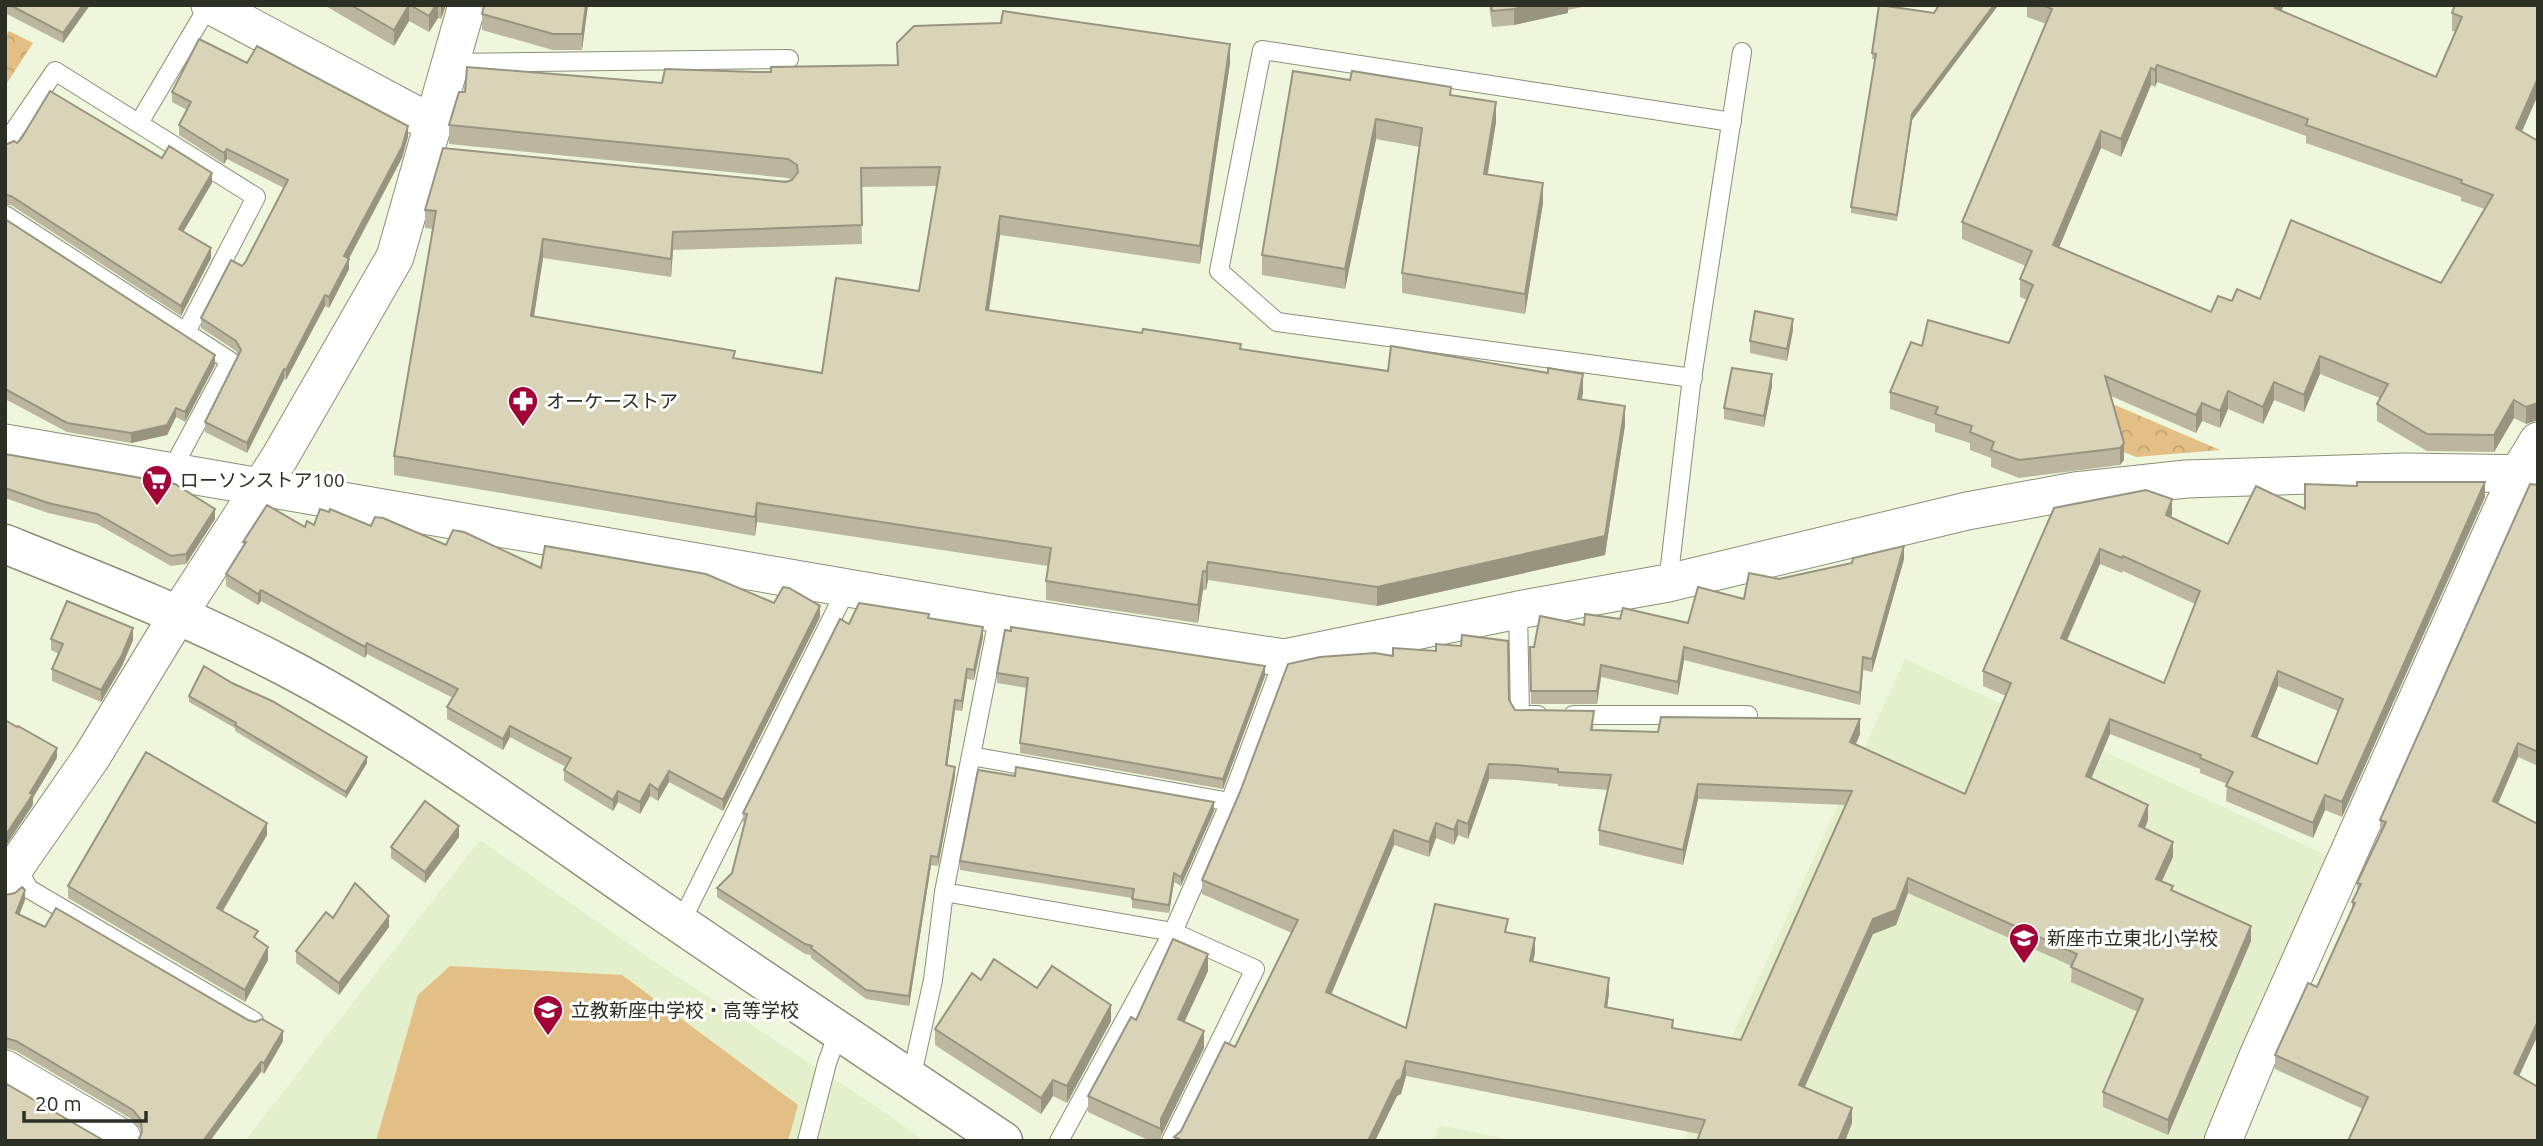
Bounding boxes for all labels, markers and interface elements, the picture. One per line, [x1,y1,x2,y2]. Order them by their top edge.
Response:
pharmacy icon: オーケーストア [506,384,540,428]
place label: オーケーストア [546,390,678,412]
supermarket icon: ローソンストア100 [140,463,174,507]
place label: ローソンストア100 [180,469,345,491]
school or university icon: 新座市立東北小学校 [2007,921,2041,965]
place label: 新座市立東北小学校 [2047,927,2218,949]
school or university icon: 立教新座中学校・高等学校 [531,993,565,1037]
place label: 立教新座中学校・高等学校 [571,999,799,1021]
scale bar [24,1080,147,1124]
text: 20 m [35,1091,82,1115]

